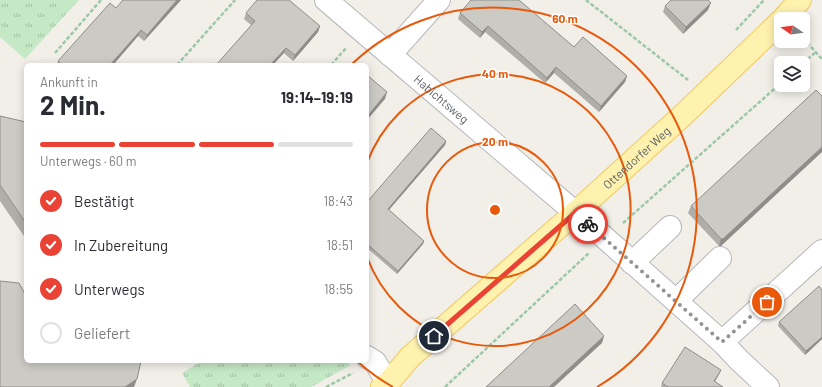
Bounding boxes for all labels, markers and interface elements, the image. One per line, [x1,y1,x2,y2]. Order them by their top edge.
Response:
text: 60 m [552,11,578,25]
north arrow [774,12,810,48]
map controls [774,12,810,92]
button: layers [774,56,810,92]
text: 40 m [482,66,508,80]
street label: Habichtsweg [411,71,472,126]
text: Ankunft in [40,74,98,90]
text: 19:14–19:19 [281,88,353,106]
text: 2 Min. [40,89,106,120]
street label: Ottendorfer Weg [600,123,673,192]
text: 20 m [482,134,508,148]
text: Unterwegs · 60 m [40,153,137,169]
icon: check [40,190,62,212]
text: Bestätigt [74,192,134,210]
text: 18:43 [323,193,353,209]
centre of rings [488,203,502,217]
courier [568,204,608,244]
icon: bike [577,213,599,235]
icon: check [40,234,62,256]
text: In Zubereitung [74,236,168,254]
text: 18:51 [326,237,353,253]
icon: check [40,278,62,300]
text: Unterwegs [74,280,145,298]
text: 18:55 [324,281,353,297]
pin [750,285,784,319]
icon: bag [756,291,778,313]
pin [417,319,451,353]
text: Geliefert [74,324,130,342]
icon: home [423,325,445,347]

